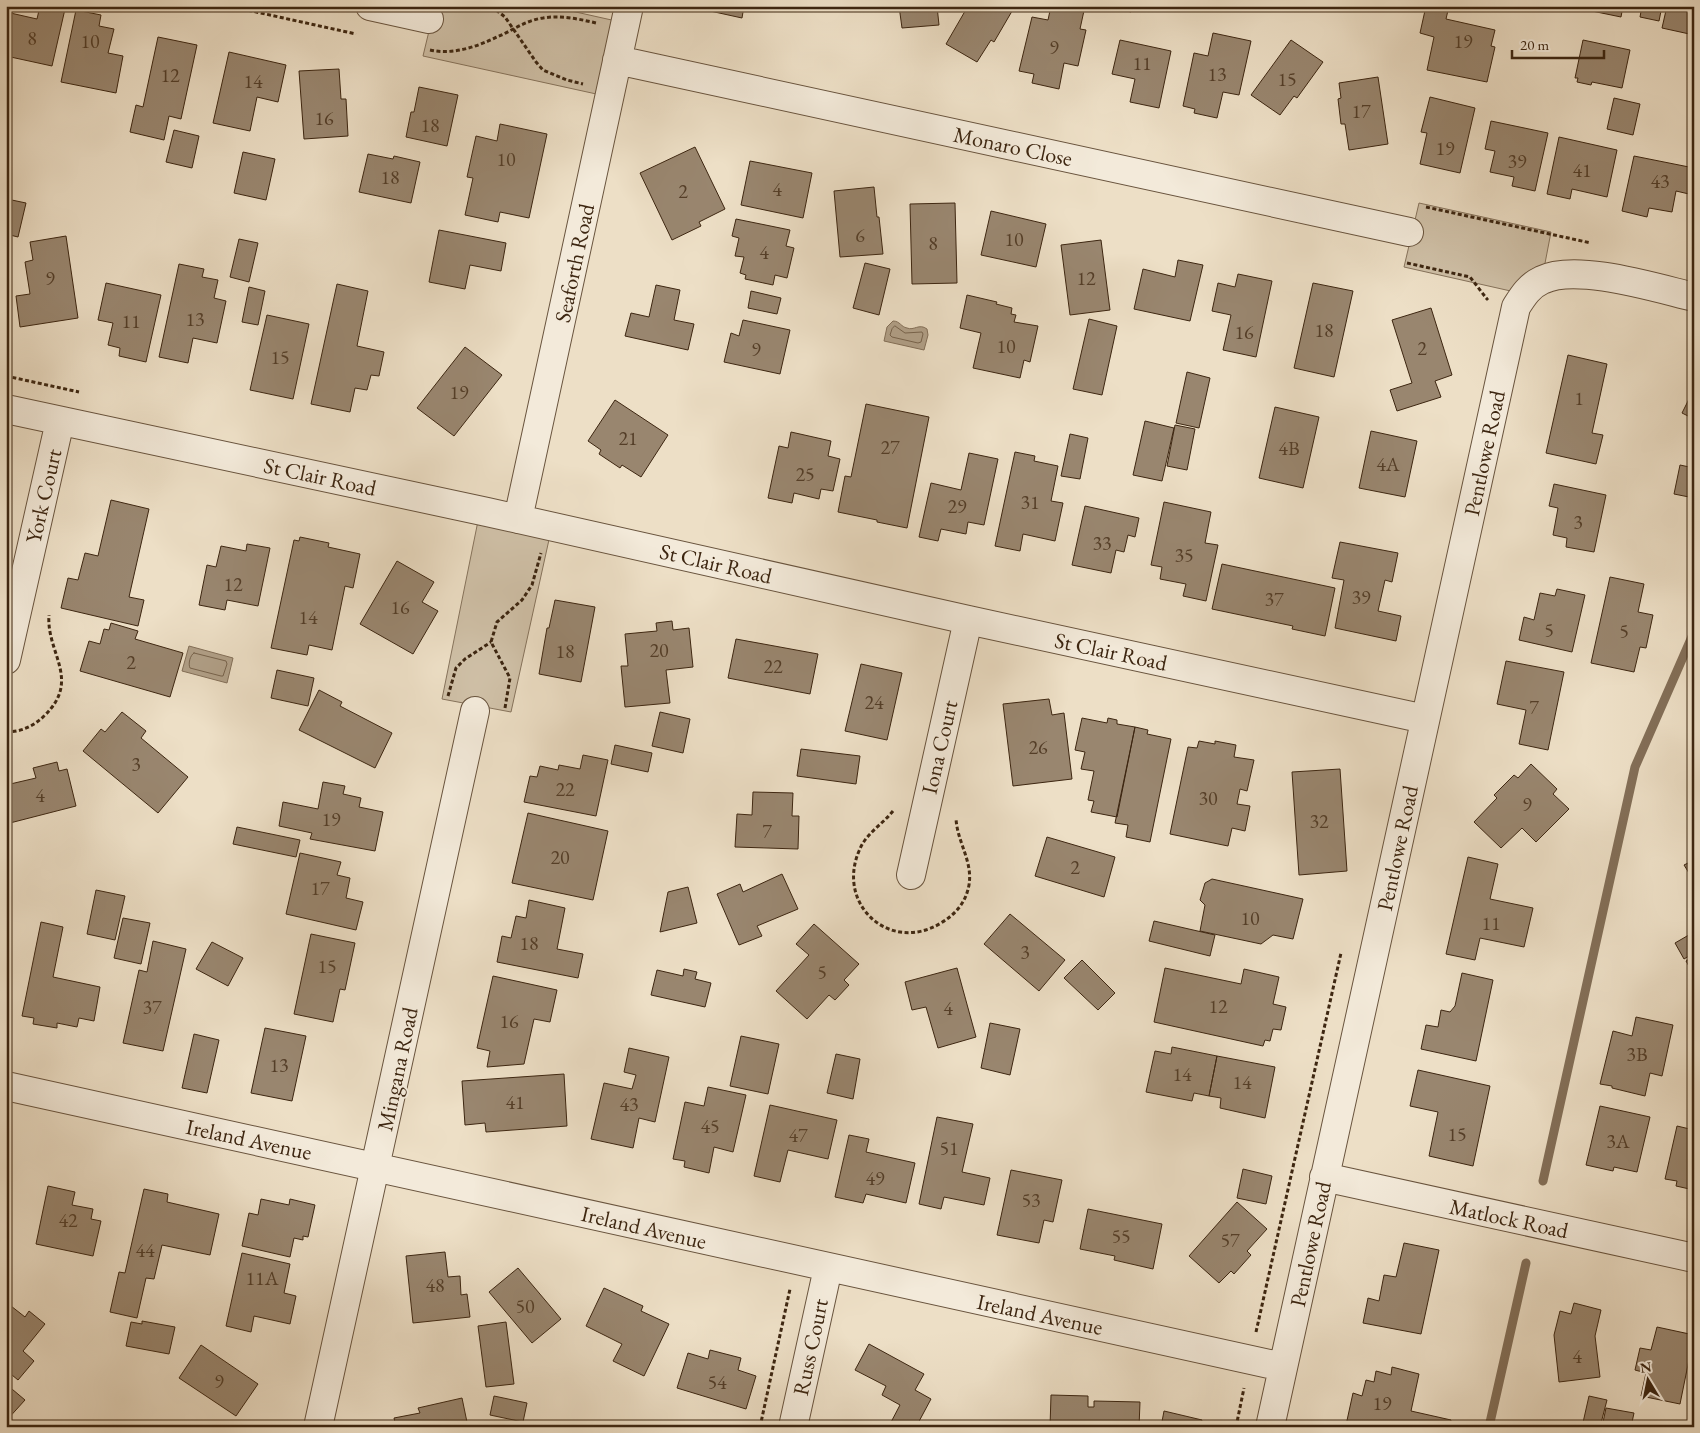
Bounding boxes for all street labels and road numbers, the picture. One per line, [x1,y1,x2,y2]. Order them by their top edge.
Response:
street label: Monaro Close [951,120,1075,173]
street label: Seaforth Road [548,200,601,325]
street label: Pentlowe Road [1457,387,1512,518]
street label: York Court [19,446,68,546]
street label: St Clair Road [261,450,380,503]
street label: St Clair Road [657,536,776,591]
street label: St Clair Road [1052,625,1171,678]
street label: Iona Court [915,697,964,797]
street label: Pentlowe Road [1370,782,1425,913]
street label: Mingana Road [370,1004,425,1134]
street label: Ireland Avenue [183,1112,315,1167]
street label: Pentlowe Road [1283,1178,1338,1309]
street label: Matlock Road [1447,1192,1572,1245]
street label: Ireland Avenue [578,1199,710,1256]
street label: Ireland Avenue [974,1287,1106,1342]
street label: Russ Court [786,1296,835,1398]

